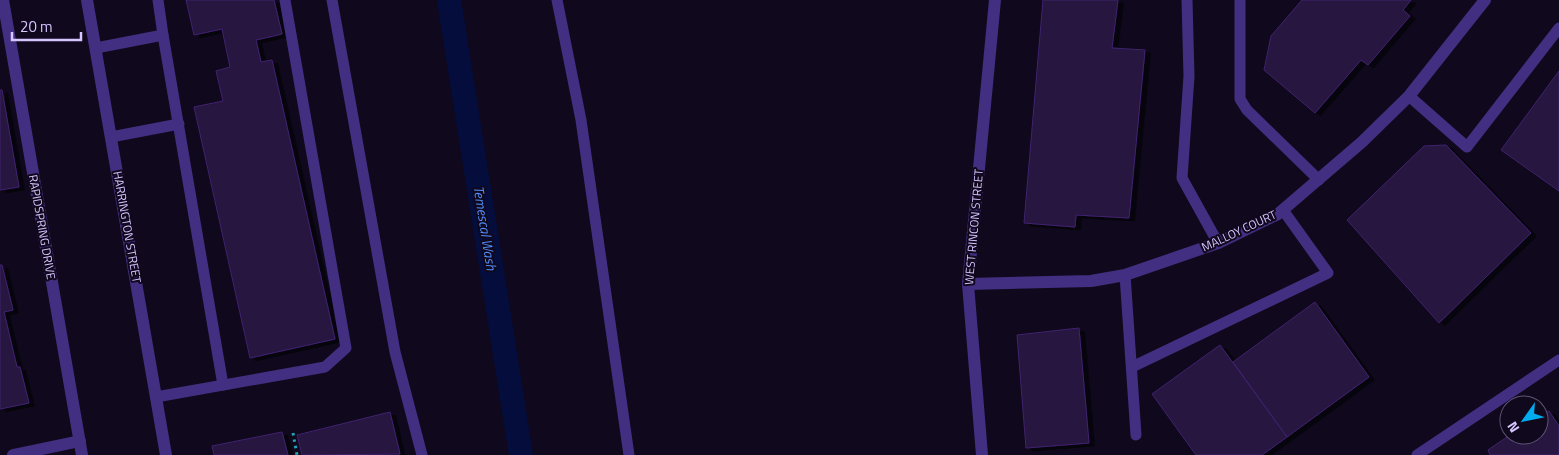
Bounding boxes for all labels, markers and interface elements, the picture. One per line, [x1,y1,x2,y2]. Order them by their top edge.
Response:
scale bar [12,10,81,42]
text: 20 m [20,15,53,38]
street label: WEST RINCON STREET [959,168,988,286]
street label: HARRINGTON STREET [108,170,147,285]
street label: RAPIDSPRING DRIVE [24,173,61,281]
water label: Temescal Wash [468,184,503,273]
street label: MALLOY COURT [1198,205,1280,256]
north arrow [1499,395,1549,445]
text: N [1501,418,1524,437]

